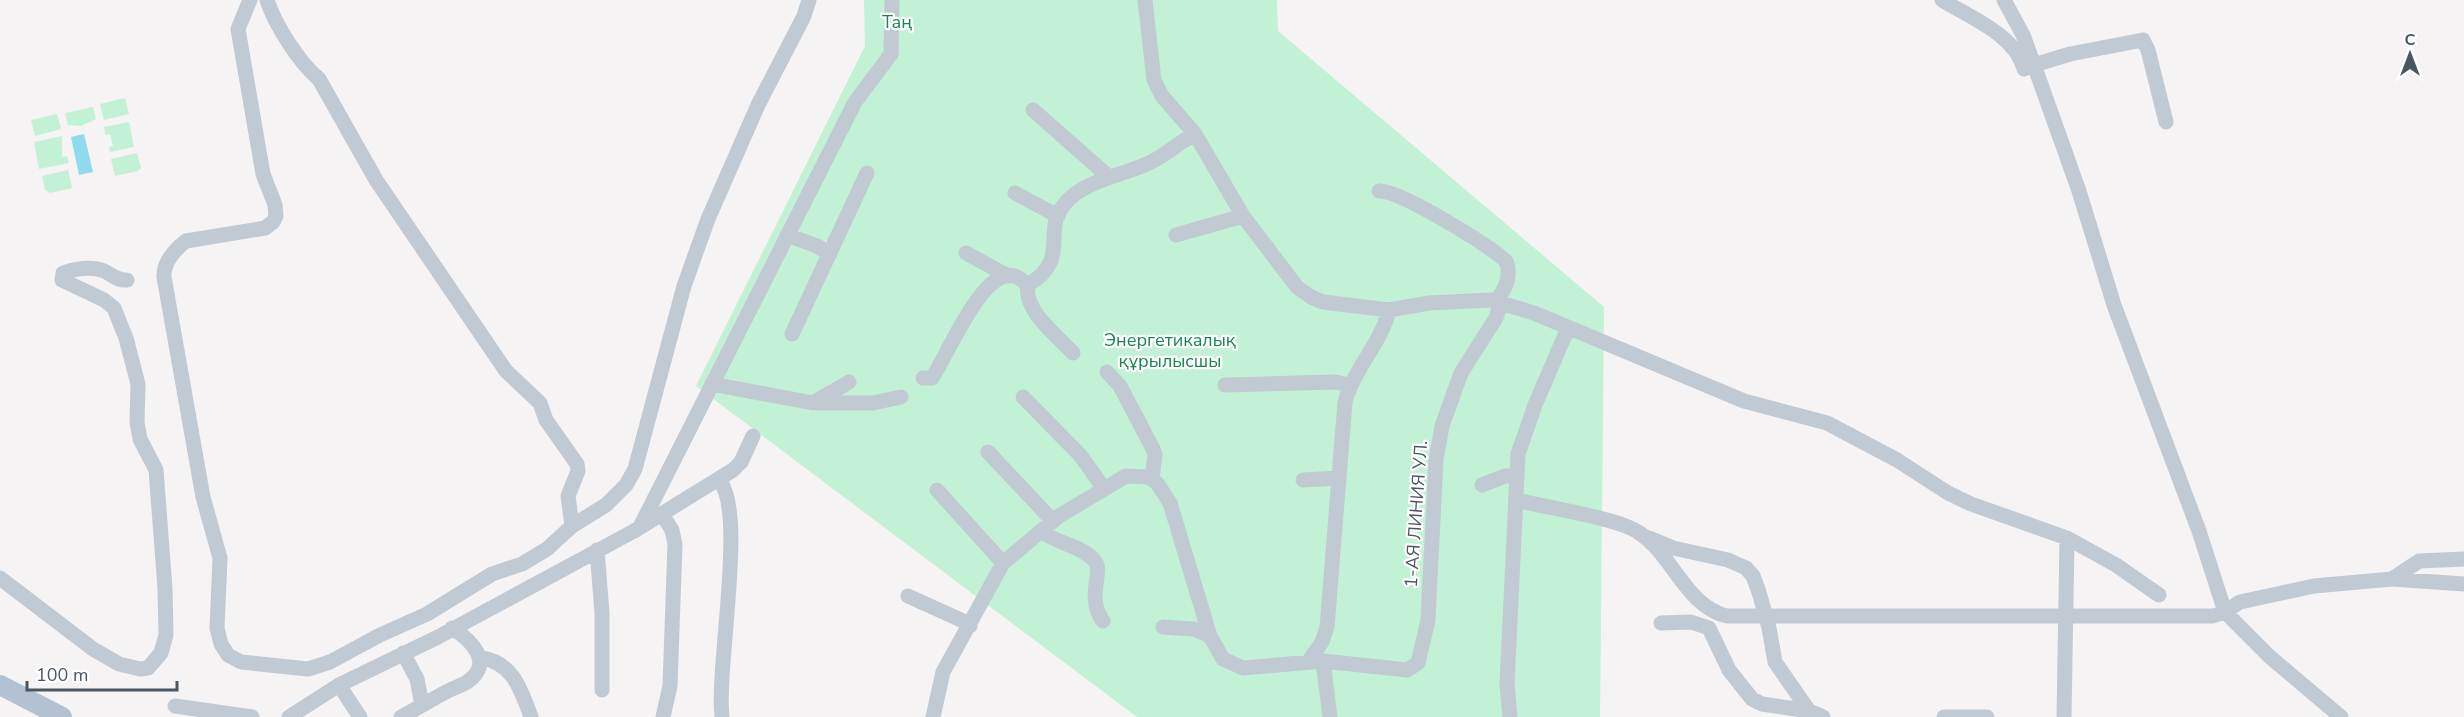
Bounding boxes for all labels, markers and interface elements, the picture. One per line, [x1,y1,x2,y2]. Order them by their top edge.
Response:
park label: Таң [882,10,912,34]
north arrow [2380,24,2440,84]
text: С [2405,29,2416,51]
park label: Энергетикалық құрылысшы [1104,328,1236,373]
street label: 1-АЯ ЛИНИЯ УЛ. [1399,440,1433,588]
scale bar [27,654,177,692]
text: 100 m [36,663,88,687]

